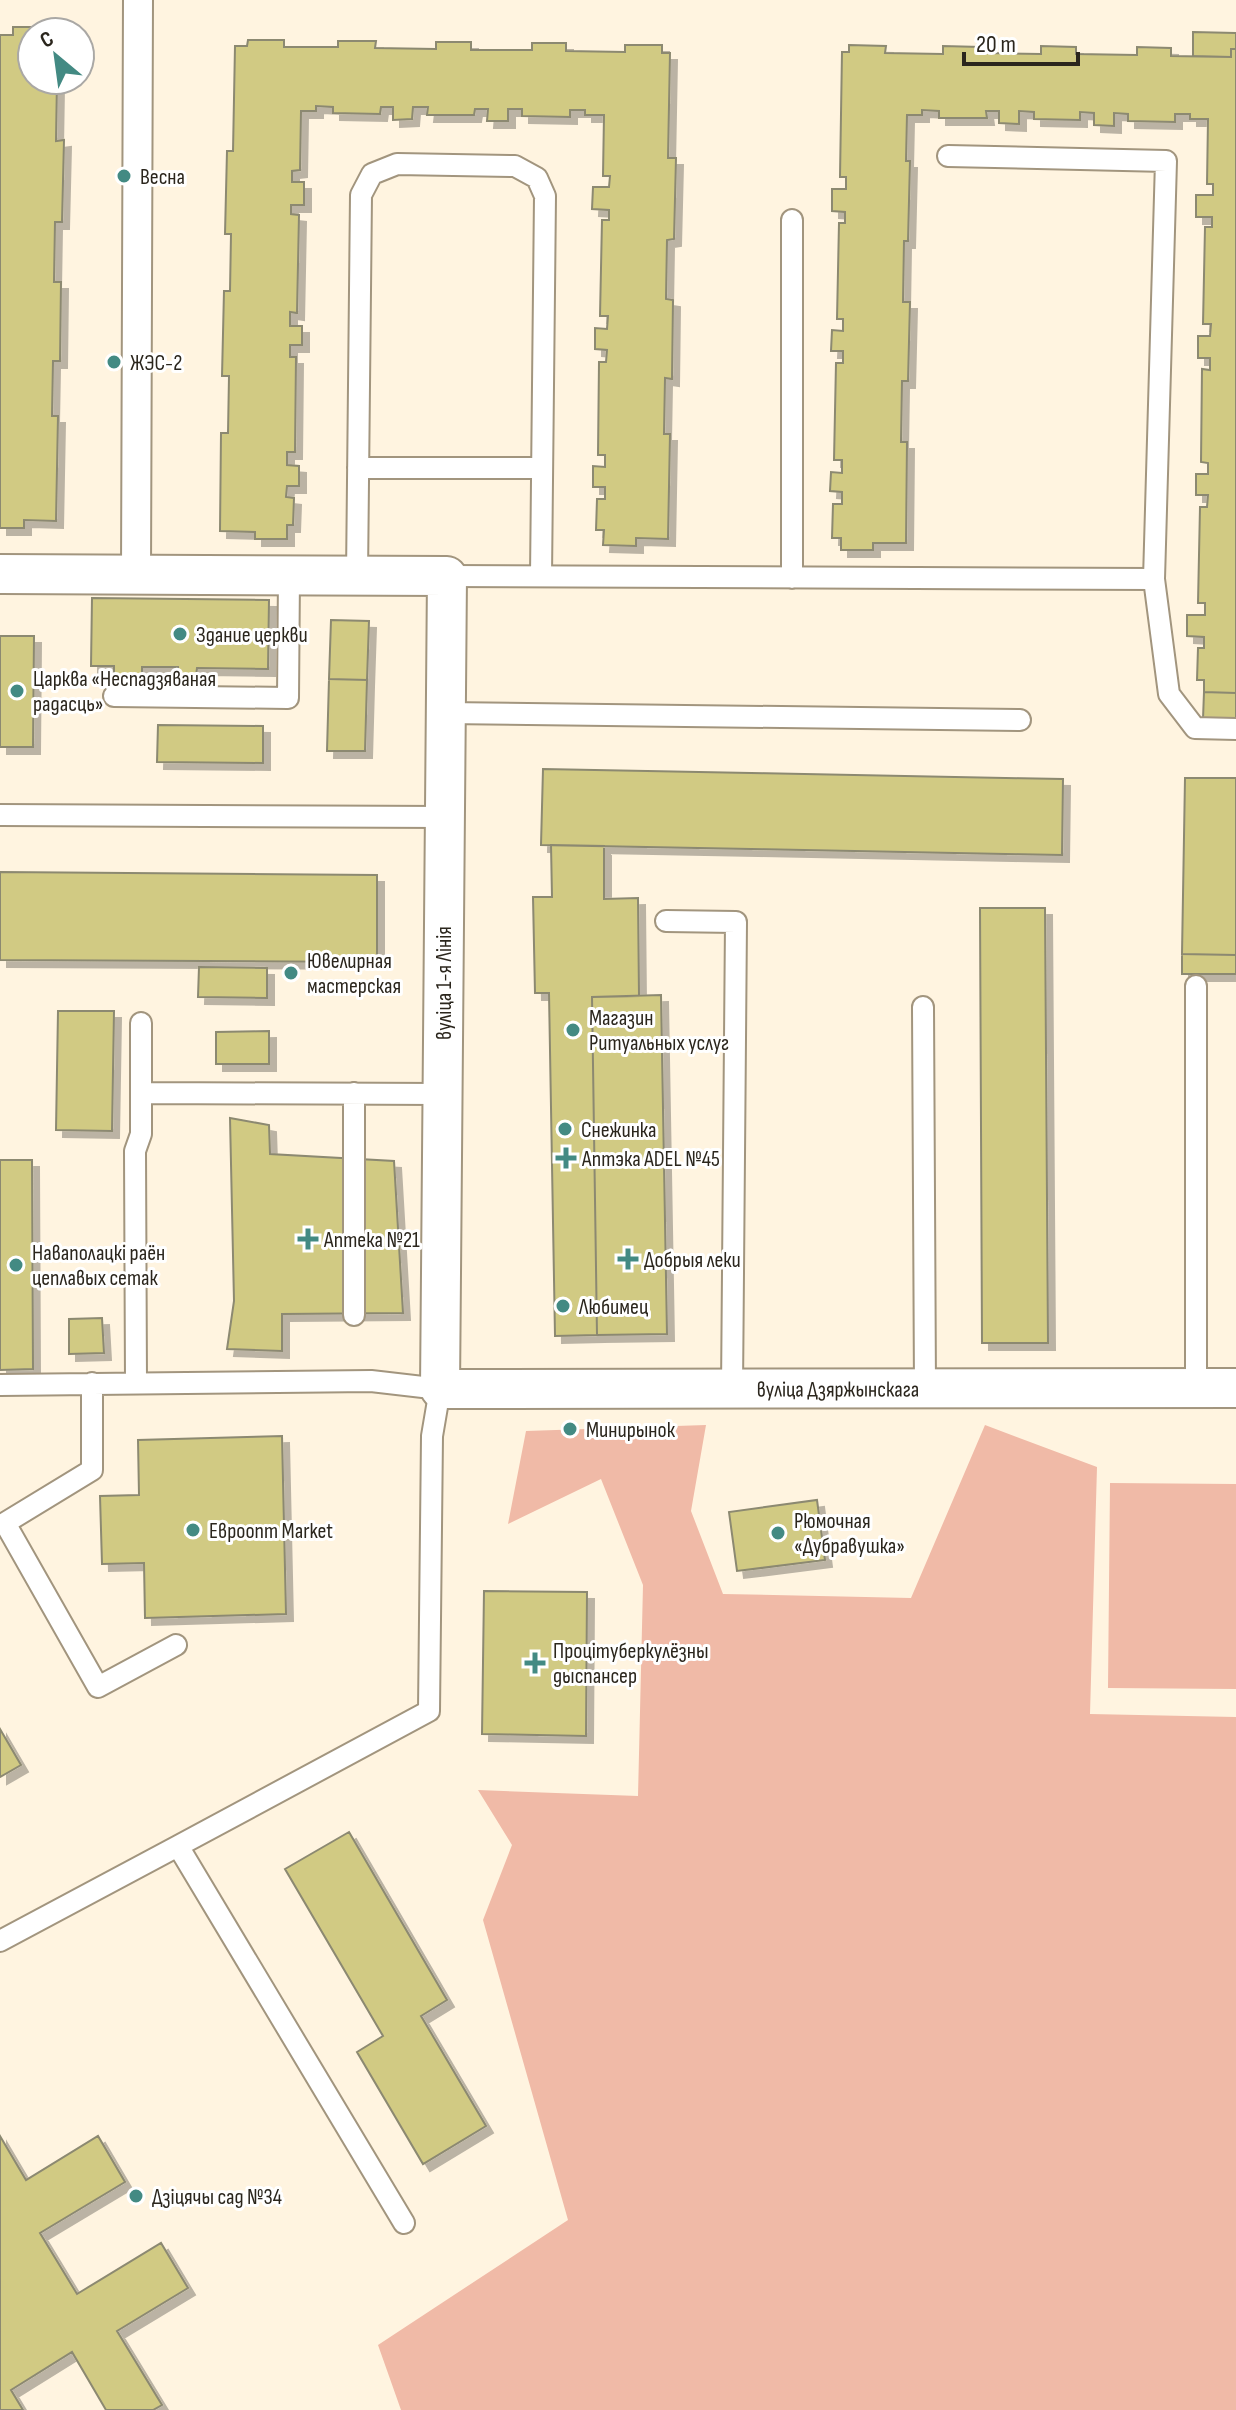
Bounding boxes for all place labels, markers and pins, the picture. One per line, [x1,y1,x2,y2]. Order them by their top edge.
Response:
place label: Весна [140,164,185,191]
marker: Весна [115,167,133,185]
place label: ЖЭС-2 [130,350,182,377]
marker: ЖЭС-2 [105,353,123,371]
place label: Здание церкви [196,622,308,649]
marker: Здание церкви [171,625,189,643]
place label: Царква «Неспадзяваная радасць» [33,666,216,718]
marker: Царква «Неспадзяваная радасць» [8,682,26,700]
place label: Ювелирная мастерская [307,948,401,1000]
marker: Ювелирная мастерская [282,964,300,982]
place label: Магазин Ритуальных услуг [589,1005,729,1057]
marker: Магазин Ритуальных услуг [564,1021,582,1039]
place label: Снежинка [581,1117,657,1144]
marker: Снежинка [556,1120,574,1138]
place label: Аптэка ADEL №45 [581,1146,720,1173]
marker: Аптэка ADEL №45 [557,1149,575,1167]
place label: Аптека №21 [323,1227,420,1254]
marker: Аптека №21 [299,1230,317,1248]
place label: Наваполацкі раён цеплавых сетак [32,1240,165,1292]
place label: Добрыя леки [644,1247,741,1274]
marker: Добрыя леки [619,1250,637,1268]
marker: Наваполацкі раён цеплавых сетак [7,1256,25,1274]
place label: Любимец [578,1294,648,1321]
marker: Любимец [554,1297,572,1315]
place label: Минирынок [586,1417,676,1444]
marker: Минирынок [561,1420,579,1438]
place label: Рюмочная «Дубравушка» [794,1508,905,1560]
place label: Евроопт Market [209,1518,333,1545]
marker: Евроопт Market [184,1521,202,1539]
marker: Рюмочная «Дубравушка» [769,1524,787,1542]
place label: Процітуберкулёзны дыспансер [553,1638,708,1690]
marker: Процітуберкулёзны дыспансер [524,1652,546,1674]
place label: Дзіцячы сад №34 [152,2184,282,2211]
marker: Дзіцячы сад №34 [127,2187,145,2205]

